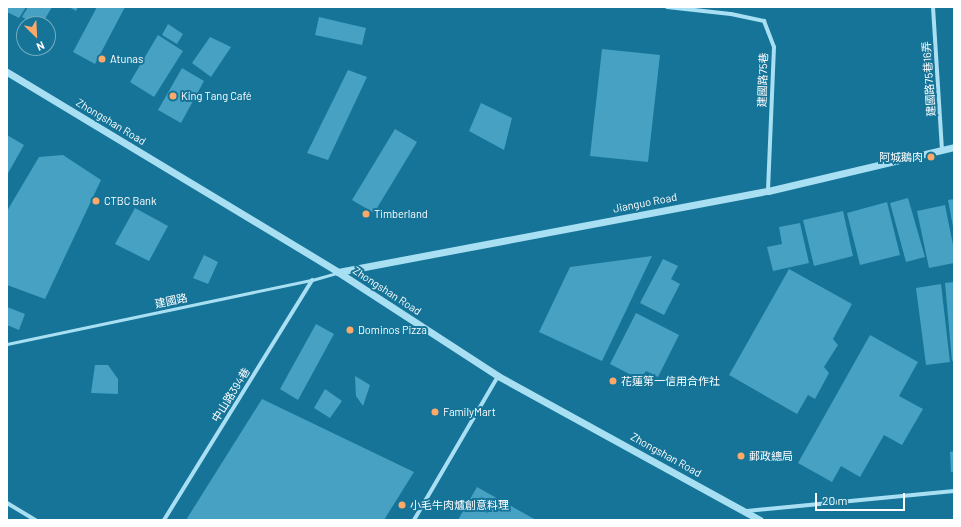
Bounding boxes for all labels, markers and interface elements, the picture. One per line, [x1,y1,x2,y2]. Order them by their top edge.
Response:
north arrow [16,16,56,56]
text: N [35,39,47,54]
street label: 建國路75巷16弄 [920,41,938,117]
place label: Atunas [110,52,143,66]
street label: 建國路75巷 [755,52,771,108]
marker: Atunas [97,54,107,64]
place label: King Tang Café [181,89,252,103]
marker: King Tang Café [168,91,178,101]
street label: Zhongshan Road [74,96,148,148]
place label: 阿城鵝肉 [879,150,923,164]
marker: 阿城鵝肉 [926,152,936,162]
street label: Jianguo Road [612,190,678,216]
place label: CTBC Bank [104,194,156,208]
marker: CTBC Bank [91,196,101,206]
place label: Timberland [374,207,428,221]
marker: Timberland [361,209,371,219]
street label: Zhongshan Road [350,264,424,318]
street label: 建國路 [153,291,189,311]
place label: Dominos Pizza [358,323,427,337]
marker: Dominos Pizza [345,325,355,335]
street label: 中山路394巷 [209,365,253,425]
place label: 花蓮第一信用合作社 [621,374,720,388]
marker: 花蓮第一信用合作社 [608,376,618,386]
place label: FamilyMart [443,405,496,419]
marker: FamilyMart [430,407,440,417]
street label: Zhongshan Road [628,430,704,480]
place label: 郵政總局 [749,449,793,463]
marker: 郵政總局 [736,451,746,461]
scale bar [817,485,907,511]
text: 20 m [822,493,848,507]
place label: 小毛牛肉爐創意料理 [410,498,509,512]
marker: 小毛牛肉爐創意料理 [397,500,407,510]

